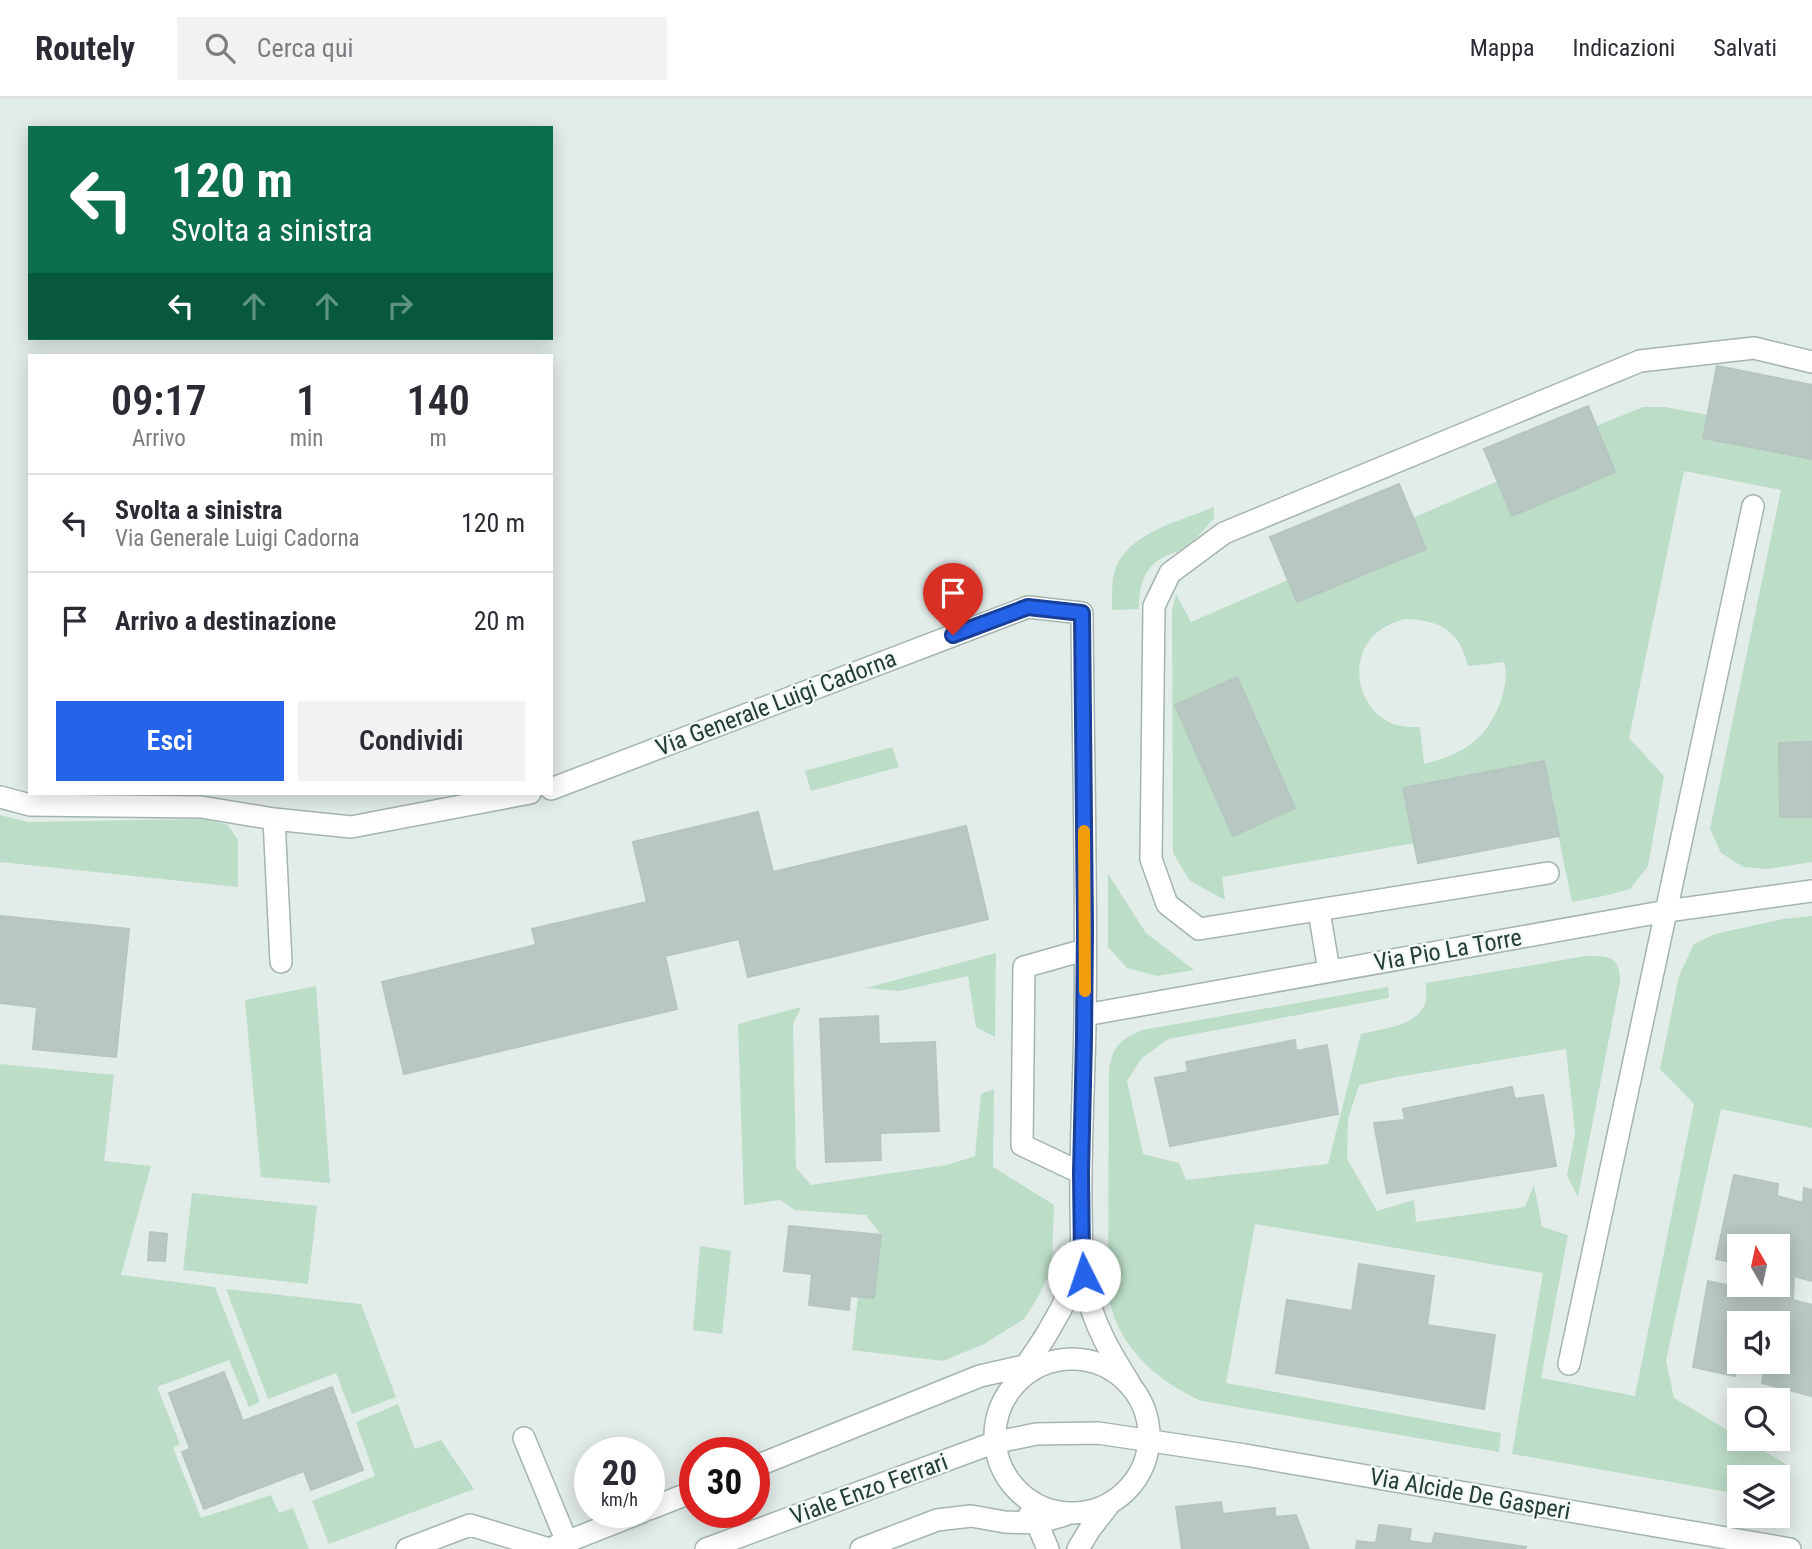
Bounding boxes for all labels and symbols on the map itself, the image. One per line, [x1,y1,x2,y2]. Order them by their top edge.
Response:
pin [923,563,983,635]
street label: Via Generale Luigi Cadorna [652,644,900,762]
street label: Via Pio La Torre [1372,923,1524,977]
north arrow [1727,1234,1790,1297]
position arrow [1047,1238,1121,1312]
speed limit sign: 30 [679,1437,770,1528]
street label: Viale Enzo Ferrari [787,1448,951,1530]
street label: Via Alcide De Gasperi [1367,1463,1573,1525]

